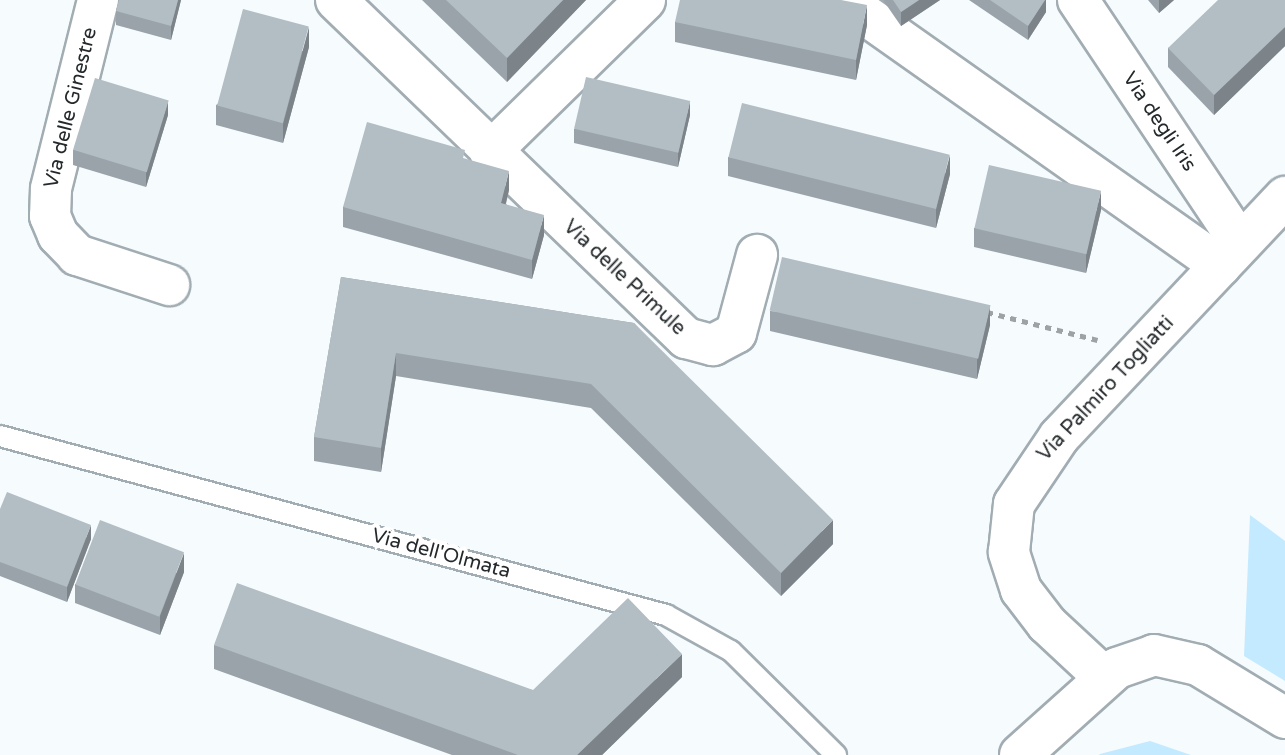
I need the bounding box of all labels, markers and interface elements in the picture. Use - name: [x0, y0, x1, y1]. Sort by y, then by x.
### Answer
- street label: Via delle Ginestre: [39, 25, 103, 191]
- street label: Via degli Iris: [1117, 68, 1201, 176]
- street label: Via delle Primule: [558, 215, 690, 341]
- street label: Via Palmiro Togliatti: [1033, 312, 1179, 466]
- street label: Via dell'Olmata: [369, 524, 513, 584]

